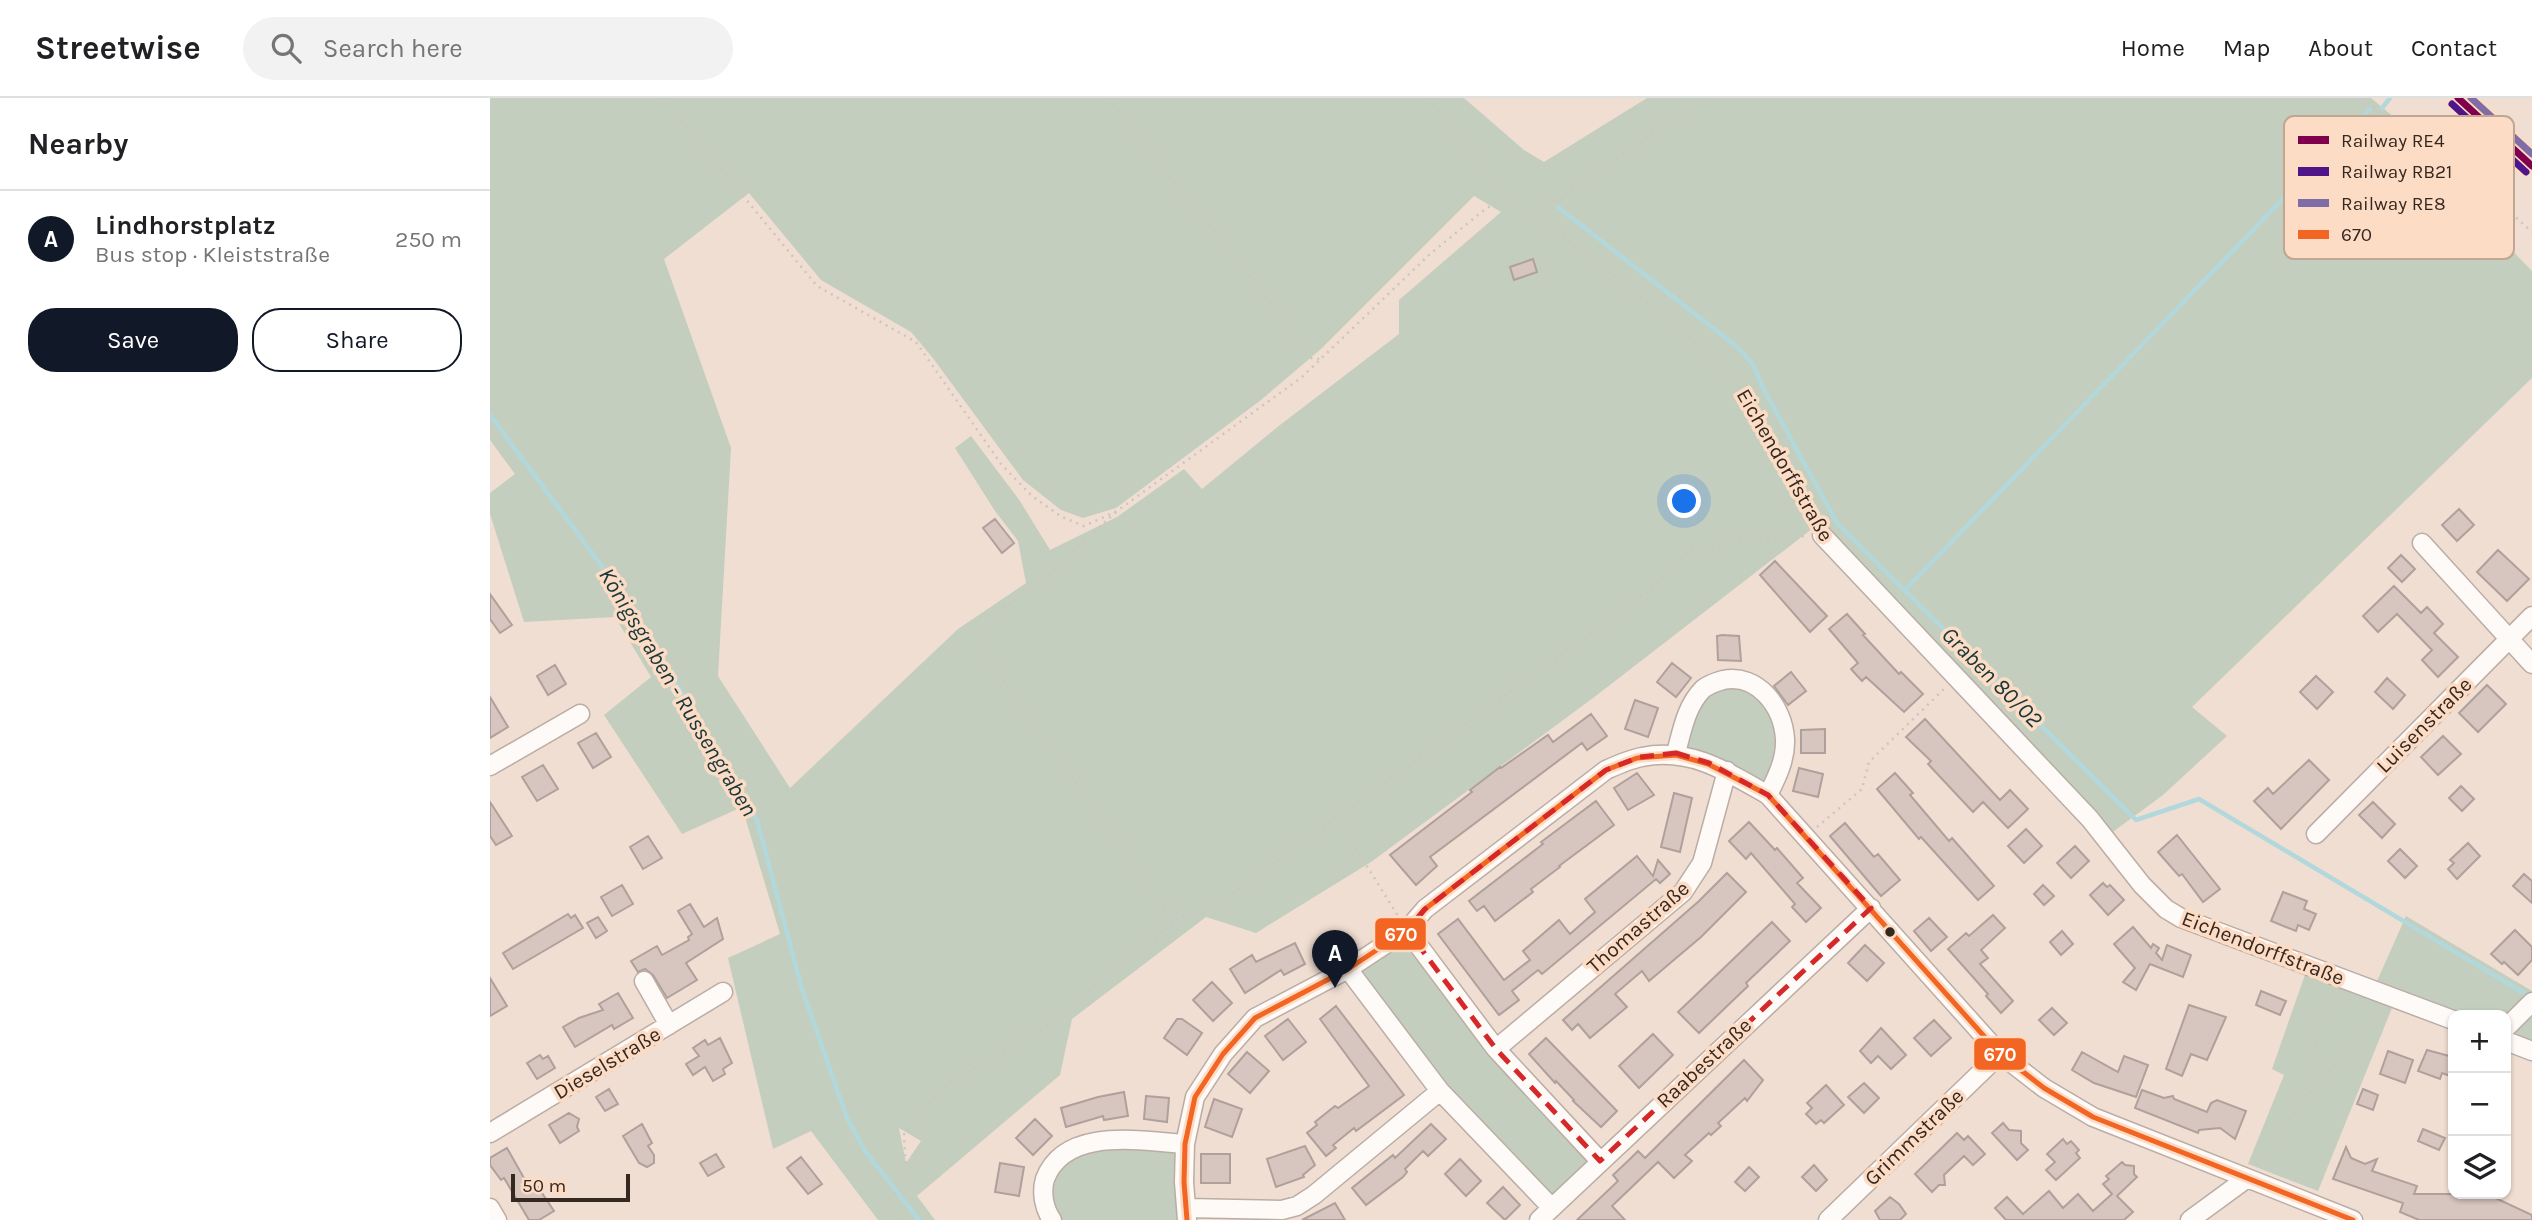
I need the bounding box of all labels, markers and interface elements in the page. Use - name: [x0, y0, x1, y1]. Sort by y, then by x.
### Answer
- search box: [243, 17, 733, 80]
- text: Streetwise: [35, 29, 201, 67]
- icon: search: [267, 29, 305, 67]
- text: Search here: [323, 33, 463, 64]
- text: Home: [2121, 34, 2185, 62]
- text: Map: [2223, 34, 2270, 62]
- text: About: [2308, 34, 2373, 62]
- text: Contact: [2411, 34, 2497, 62]
- legend: [2284, 116, 2514, 259]
- text: Nearby: [28, 126, 128, 162]
- text: Railway RE4: [2341, 130, 2445, 152]
- text: Railway RB21: [2341, 161, 2452, 183]
- text: Railway RE8: [2341, 193, 2446, 215]
- text: Lindhorstplatz: [95, 210, 276, 241]
- text: 670: [2341, 224, 2372, 246]
- text: A: [44, 226, 58, 253]
- text: 250 m: [395, 226, 462, 253]
- text: Bus stop · Kleiststraße: [95, 241, 330, 268]
- button: Save: [28, 308, 238, 372]
- button: Share: [252, 308, 462, 372]
- street label: Eichendorffstraße: [1732, 384, 1838, 546]
- your location: [1667, 484, 1701, 518]
- water label: Königsgraben - Russengraben: [593, 563, 763, 821]
- water label: Graben 80/02: [1936, 621, 2048, 733]
- street label: Luisenstraße: [2371, 672, 2477, 778]
- street label: Thomastraße: [1582, 876, 1694, 978]
- street label: Eichendorffstraße: [2178, 906, 2348, 990]
- line badge: 670: [1374, 917, 1427, 951]
- text: 670: [1384, 924, 1418, 946]
- unlabelled marker: [1883, 925, 1897, 939]
- pin: A: [1312, 930, 1358, 988]
- map controls: [2448, 1010, 2511, 1199]
- button: +: [2448, 1010, 2511, 1073]
- street label: Raabestraße: [1652, 1013, 1756, 1113]
- street label: Dieselstraße: [549, 1022, 665, 1104]
- line badge: 670: [1973, 1037, 2027, 1071]
- text: 670: [1983, 1044, 2017, 1066]
- button: −: [2448, 1073, 2511, 1136]
- street label: Grimmstraße: [1859, 1084, 1969, 1190]
- button: layers: [2448, 1136, 2511, 1199]
- scale bar: [511, 1171, 630, 1203]
- text: 50 m: [522, 1175, 566, 1197]

